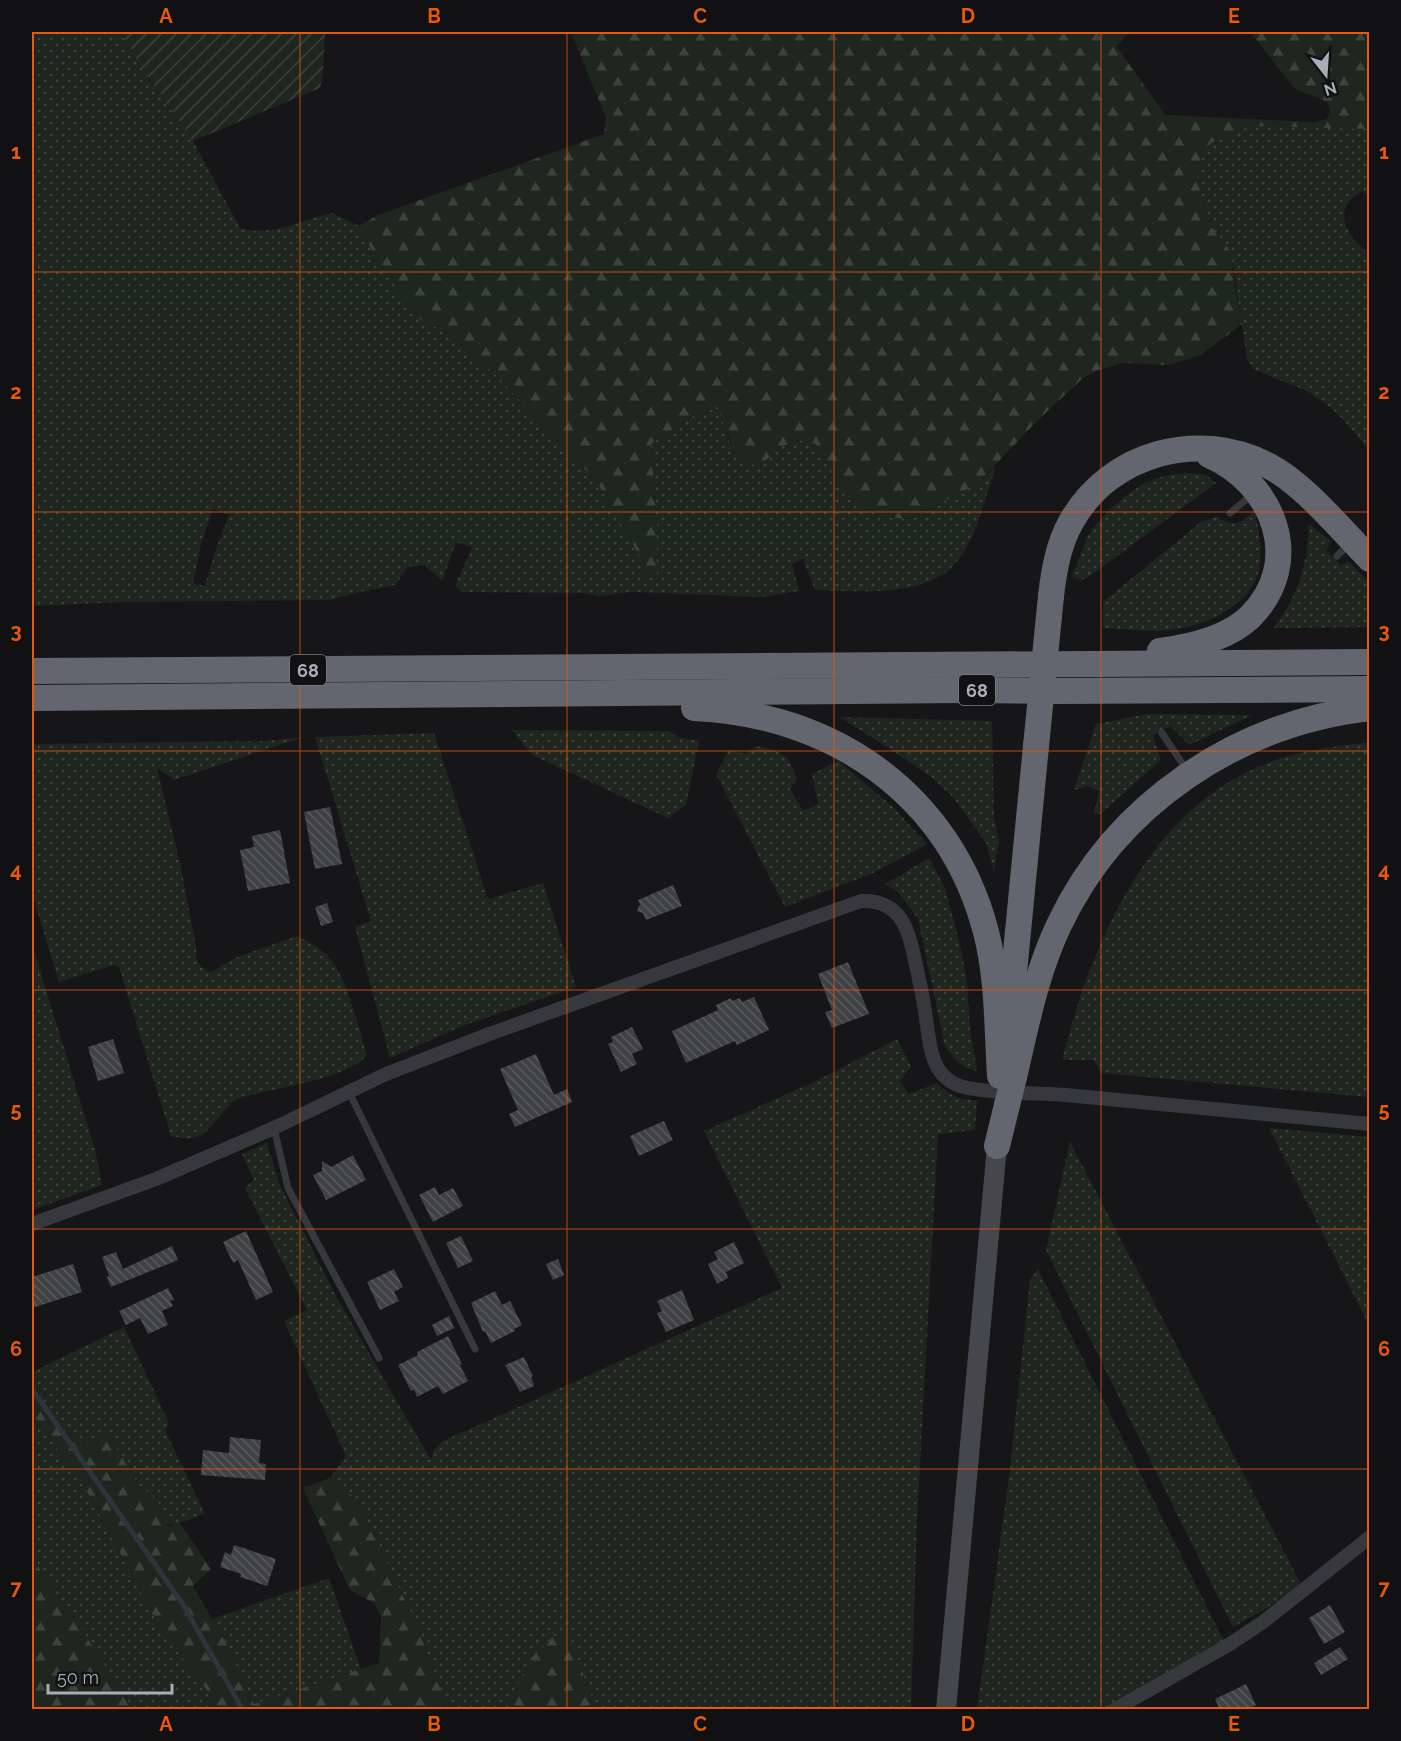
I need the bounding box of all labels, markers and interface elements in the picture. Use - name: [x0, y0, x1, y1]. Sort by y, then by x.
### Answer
- text: A: [159, 4, 173, 28]
- text: B: [427, 4, 441, 28]
- text: C: [693, 4, 707, 28]
- text: D: [961, 4, 975, 28]
- text: E: [1228, 4, 1240, 28]
- north arrow: [1296, 45, 1356, 105]
- text: N: [1322, 78, 1339, 100]
- text: 1: [11, 140, 21, 164]
- text: 1: [1379, 140, 1389, 164]
- text: 2: [10, 380, 22, 404]
- text: 2: [1378, 380, 1390, 404]
- text: 3: [10, 619, 22, 643]
- text: 3: [1378, 619, 1390, 643]
- road number: 68: [290, 655, 326, 685]
- road number: 68: [959, 675, 995, 705]
- text: 4: [10, 858, 22, 882]
- text: 4: [1378, 858, 1390, 882]
- text: 5: [10, 1098, 22, 1122]
- text: 5: [1378, 1098, 1390, 1122]
- text: 6: [10, 1337, 22, 1361]
- text: 6: [1378, 1337, 1390, 1361]
- text: 7: [10, 1576, 22, 1600]
- text: 7: [1378, 1576, 1390, 1600]
- scale bar: [48, 1657, 172, 1695]
- text: 50 m: [57, 1667, 99, 1688]
- text: A: [159, 1712, 173, 1736]
- text: B: [427, 1712, 441, 1736]
- text: C: [693, 1712, 707, 1736]
- text: D: [961, 1712, 975, 1736]
- text: E: [1228, 1712, 1240, 1736]

